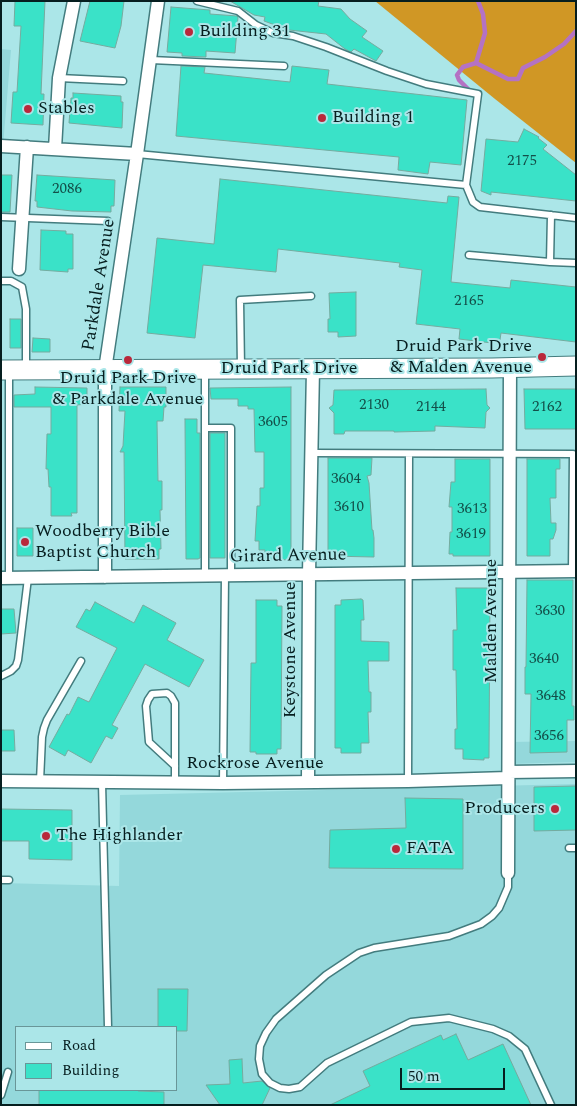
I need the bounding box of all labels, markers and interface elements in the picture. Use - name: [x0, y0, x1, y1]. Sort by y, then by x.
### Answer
- place label: Building 31: [199, 21, 290, 43]
- marker: Building 31: [183, 26, 195, 38]
- place label: Stables: [38, 98, 95, 120]
- marker: Stables: [22, 103, 34, 115]
- place label: Building 1: [332, 107, 414, 129]
- marker: Building 1: [316, 112, 328, 124]
- house number: 2175: [507, 153, 537, 171]
- house number: 2086: [52, 181, 82, 199]
- street label: Parkdale Avenue: [79, 217, 121, 353]
- house number: 2165: [454, 293, 484, 311]
- place label: Druid Park Drive & Malden Avenue: [391, 336, 532, 378]
- marker: Druid Park Drive & Malden Avenue: [536, 351, 548, 363]
- marker: Druid Park Drive & Parkdale Avenue: [122, 354, 134, 366]
- street label: Druid Park Drive: [220, 358, 358, 380]
- place label: Druid Park Drive & Parkdale Avenue: [53, 368, 203, 410]
- house number: 2130: [359, 397, 389, 415]
- house number: 2144: [416, 399, 446, 417]
- house number: 2162: [532, 399, 562, 417]
- house number: 3605: [258, 414, 288, 432]
- house number: 3604: [331, 471, 361, 489]
- house number: 3610: [334, 499, 364, 517]
- house number: 3613: [457, 501, 487, 519]
- place label: Woodberry Bible Baptist Church: [35, 521, 170, 564]
- house number: 3619: [456, 526, 486, 544]
- marker: Woodberry Bible Baptist Church: [19, 536, 31, 548]
- street label: Girard Avenue: [229, 545, 347, 569]
- street label: Malden Avenue: [481, 559, 503, 683]
- street label: Keystone Avenue: [280, 582, 302, 718]
- house number: 3630: [535, 603, 565, 621]
- house number: 3640: [529, 651, 559, 669]
- house number: 3648: [536, 688, 566, 706]
- house number: 3656: [534, 728, 564, 746]
- street label: Rockrose Avenue: [186, 753, 324, 775]
- place label: Producers: [464, 798, 545, 820]
- marker: Producers: [549, 803, 561, 815]
- place label: The Highlander: [56, 825, 183, 847]
- marker: The Highlander: [40, 830, 52, 842]
- place label: FATA: [406, 838, 453, 860]
- marker: FATA: [390, 843, 402, 855]
- legend: [15, 1026, 178, 1091]
- text: Road: [62, 1034, 96, 1057]
- scale bar: [402, 1058, 507, 1090]
- text: Building: [62, 1059, 119, 1082]
- text: 50 m: [408, 1065, 440, 1088]

